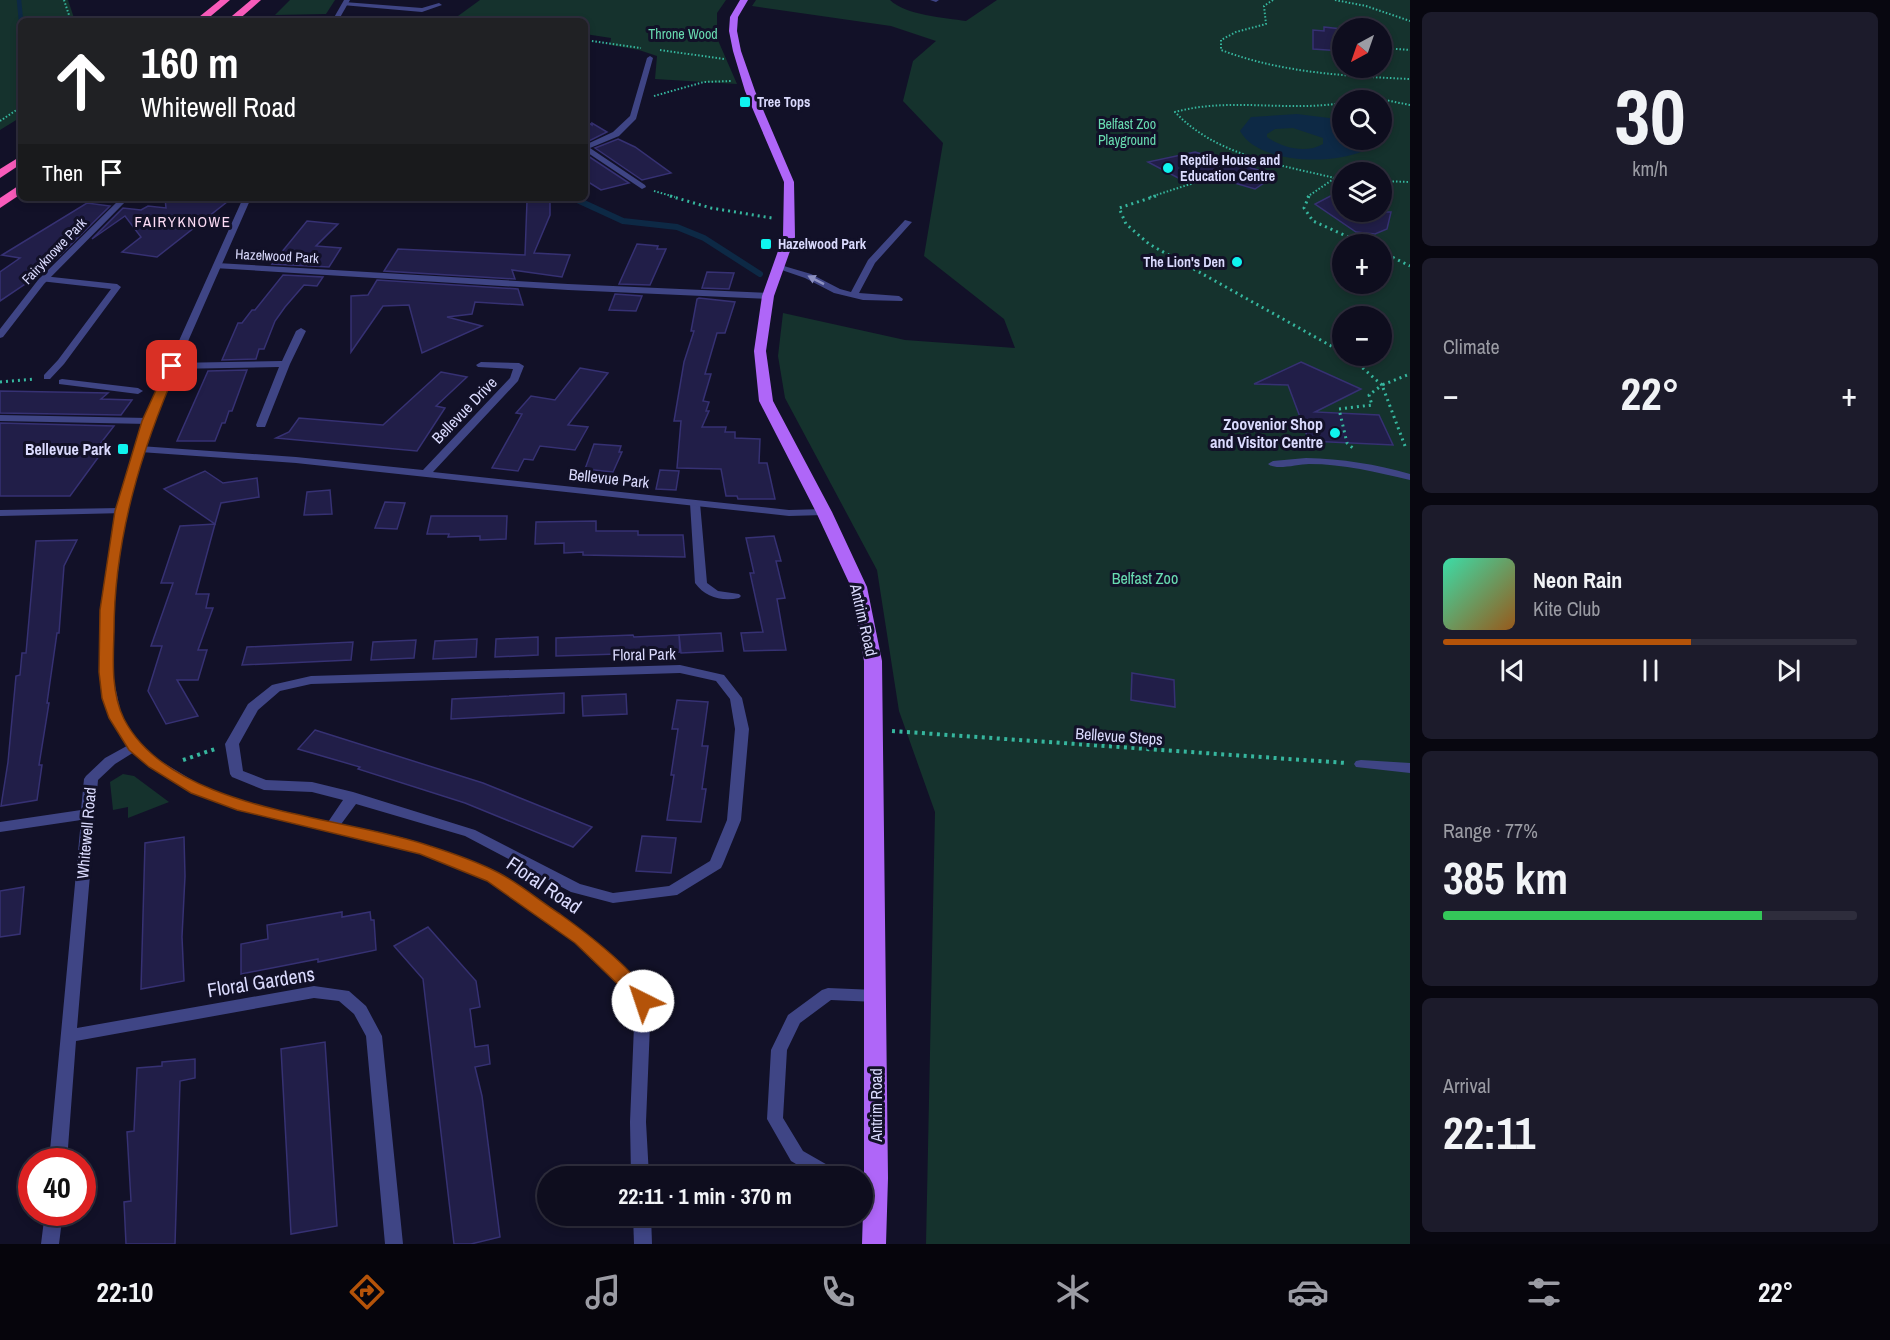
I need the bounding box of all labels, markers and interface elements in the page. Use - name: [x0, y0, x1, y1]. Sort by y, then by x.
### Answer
- north arrow: [1332, 18, 1392, 78]
- map controls: [1332, 18, 1392, 366]
- park label: Throne Wood: [648, 25, 718, 43]
- text: 160 m: [141, 35, 239, 91]
- icon: ahead: [42, 42, 120, 120]
- text: 30: [1614, 63, 1686, 168]
- text: Whitewell Road: [141, 89, 296, 125]
- button: search: [1332, 90, 1392, 150]
- place label: Tree Tops: [757, 93, 810, 111]
- marker: Tree Tops: [738, 95, 752, 109]
- park label: Belfast Zoo Playground: [1098, 115, 1156, 149]
- place label: Reptile House and Education Centre: [1180, 151, 1280, 185]
- text: km/h: [1632, 155, 1668, 182]
- icon: arrive: [95, 156, 128, 189]
- text: Then: [42, 158, 83, 188]
- marker: Reptile House and Education Centre: [1161, 161, 1175, 175]
- button: layers: [1332, 162, 1392, 222]
- district label: FAIRYKNOWE: [135, 211, 231, 232]
- street label: Fairyknowe Park: [18, 214, 90, 288]
- button: +: [1332, 234, 1392, 294]
- place label: Hazelwood Park: [778, 235, 867, 253]
- marker: Hazelwood Park: [759, 237, 773, 251]
- street label: Hazelwood Park: [235, 245, 319, 267]
- place label: The Lion's Den: [1143, 253, 1225, 271]
- marker: The Lion's Den: [1230, 255, 1244, 269]
- one-way arrow: [807, 275, 824, 285]
- button: −: [1332, 306, 1392, 366]
- text: Climate: [1443, 333, 1500, 360]
- pin: [146, 340, 197, 391]
- icon: arrive: [155, 349, 188, 382]
- text: 22°: [1620, 363, 1680, 424]
- street label: Bellevue Drive: [426, 372, 502, 448]
- text: −: [1443, 372, 1459, 416]
- text: +: [1841, 372, 1857, 416]
- place label: Zoovenior Shop and Visitor Centre: [1210, 413, 1323, 453]
- marker: Zoovenior Shop and Visitor Centre: [1328, 426, 1342, 440]
- place label: Bellevue Park: [25, 438, 112, 460]
- marker: Bellevue Park: [116, 442, 130, 456]
- street label: Bellevue Park: [568, 463, 651, 493]
- text: Neon Rain: [1533, 565, 1622, 595]
- park label: Belfast Zoo: [1112, 567, 1178, 589]
- street label: Antrim Road: [845, 581, 883, 658]
- text: Kite Club: [1533, 595, 1600, 622]
- street label: Floral Park: [612, 642, 676, 666]
- icon: previous: [1496, 654, 1529, 687]
- icon: pause: [1634, 654, 1667, 687]
- icon: next: [1772, 654, 1805, 687]
- street label: Bellevue Steps: [1075, 722, 1163, 750]
- street label: Whitewell Road: [71, 786, 101, 880]
- text: Range · 77%: [1443, 817, 1538, 844]
- text: 385 km: [1443, 847, 1568, 908]
- street label: Floral Road: [502, 850, 587, 919]
- street label: Floral Gardens: [205, 960, 317, 1003]
- position arrow: [611, 969, 675, 1033]
- street label: Antrim Road: [865, 1068, 887, 1143]
- text: Arrival: [1443, 1072, 1490, 1099]
- text: 22:11: [1443, 1102, 1535, 1163]
- speed limit sign: 40: [18, 1148, 96, 1226]
- text: 22:11 · 1 min · 370 m: [618, 1181, 792, 1211]
- icon: directions: [346, 1271, 388, 1313]
- icon: music: [582, 1271, 624, 1313]
- icon: phone: [817, 1271, 859, 1313]
- icon: climate: [1052, 1271, 1094, 1313]
- icon: car: [1287, 1271, 1329, 1313]
- icon: filters: [1523, 1271, 1565, 1313]
- text: 22:10: [97, 1274, 153, 1310]
- text: 22°: [1758, 1274, 1793, 1310]

